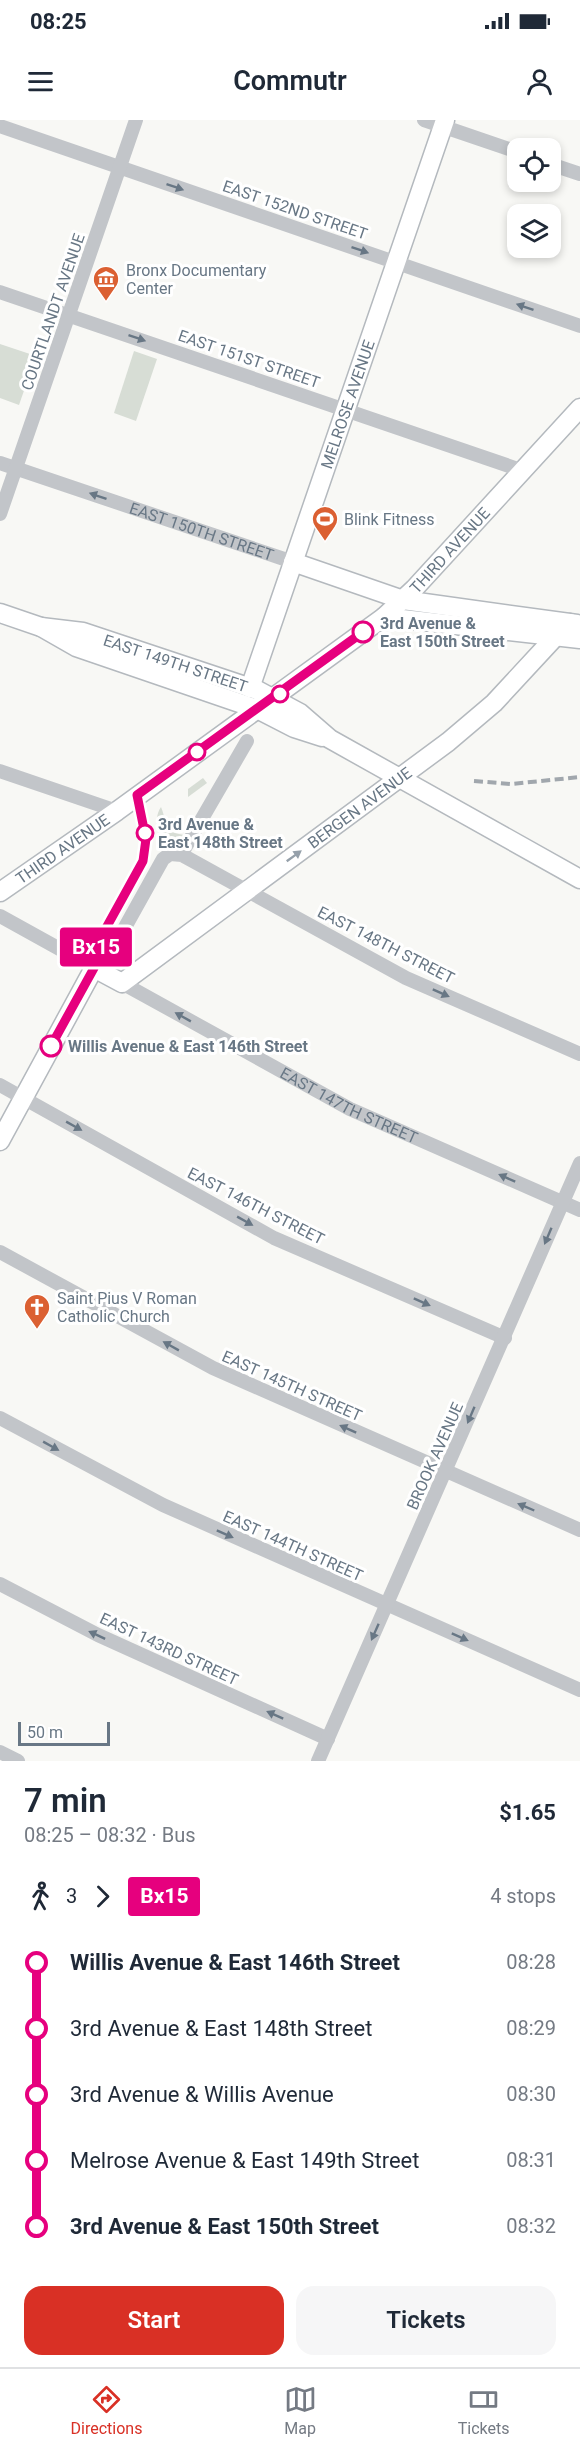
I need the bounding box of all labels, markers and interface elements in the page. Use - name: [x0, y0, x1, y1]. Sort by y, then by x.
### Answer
- text: 08:25: [30, 9, 87, 34]
- icon: menu: [24, 65, 57, 98]
- text: Commutr: [233, 65, 347, 97]
- icon: person: [523, 65, 556, 98]
- map controls: [507, 138, 561, 258]
- button: locate: [507, 138, 561, 192]
- street label: EAST 152ND STREET: [220, 176, 370, 244]
- one-way arrow: [167, 182, 185, 192]
- button: layers: [507, 204, 561, 258]
- street label: COURTLANDT AVENUE: [17, 231, 89, 393]
- one-way arrow: [351, 245, 369, 255]
- place label: Bronx Documentary Center: [126, 261, 267, 298]
- museum icon: Bronx Documentary Center: [91, 264, 121, 302]
- one-way arrow: [516, 301, 534, 311]
- street label: EAST 151ST STREET: [176, 326, 323, 392]
- one-way arrow: [128, 334, 146, 344]
- street label: MELROSE AVENUE: [316, 337, 378, 471]
- one-way arrow: [89, 491, 107, 501]
- street label: EAST 150TH STREET: [127, 498, 277, 564]
- street label: THIRD AVENUE: [406, 503, 494, 597]
- sports icon: Blink Fitness: [310, 504, 340, 542]
- place label: Blink Fitness: [344, 510, 434, 529]
- place label: 3rd Avenue & East 150th Street: [380, 614, 505, 651]
- marker: 3rd Avenue & East 150th Street: [352, 621, 374, 643]
- street label: EAST 149TH STREET: [101, 630, 251, 696]
- unlabelled marker: [271, 685, 289, 703]
- unlabelled marker: [188, 743, 206, 761]
- street label: BERGEN AVENUE: [304, 763, 415, 852]
- street label: THIRD AVENUE: [12, 810, 113, 888]
- place label: 3rd Avenue & East 148th Street: [158, 815, 283, 852]
- marker: 3rd Avenue & East 148th Street: [136, 824, 154, 842]
- one-way arrow: [286, 850, 302, 862]
- street label: EAST 148TH STREET: [314, 902, 458, 988]
- line badge: Bx15: [54, 928, 138, 966]
- text: Bx15: [72, 935, 120, 959]
- one-way arrow: [432, 989, 450, 999]
- one-way arrow: [174, 1012, 191, 1022]
- marker: Willis Avenue & East 146th Street: [40, 1035, 62, 1057]
- place label: Willis Avenue & East 146th Street: [68, 1037, 309, 1056]
- street label: EAST 147TH STREET: [277, 1063, 421, 1147]
- one-way arrow: [66, 1121, 83, 1131]
- street label: EAST 146TH STREET: [184, 1163, 328, 1249]
- one-way arrow: [498, 1173, 516, 1183]
- one-way arrow: [236, 1216, 253, 1226]
- one-way arrow: [543, 1227, 552, 1245]
- place label: Saint Pius V Roman Catholic Church: [57, 1289, 197, 1326]
- church icon: Saint Pius V Roman Catholic Church: [22, 1292, 52, 1330]
- one-way arrow: [413, 1298, 430, 1307]
- one-way arrow: [162, 1341, 179, 1351]
- street label: EAST 145TH STREET: [219, 1347, 365, 1426]
- street label: BROOK AVENUE: [403, 1399, 467, 1513]
- one-way arrow: [466, 1407, 476, 1425]
- one-way arrow: [339, 1424, 356, 1433]
- one-way arrow: [43, 1441, 60, 1451]
- one-way arrow: [517, 1502, 535, 1512]
- street label: EAST 144TH STREET: [220, 1507, 366, 1586]
- one-way arrow: [217, 1529, 234, 1538]
- street label: EAST 143RD STREET: [97, 1609, 242, 1690]
- one-way arrow: [370, 1623, 380, 1641]
- one-way arrow: [89, 1630, 106, 1639]
- one-way arrow: [451, 1632, 469, 1642]
- one-way arrow: [266, 1711, 283, 1720]
- scale bar: [18, 1719, 110, 1746]
- text: 50 m: [27, 1723, 63, 1742]
- text: 7 min: [24, 1781, 107, 1820]
- text: $1.65: [499, 1800, 556, 1825]
- text: 08:25 – 08:32 · Bus: [24, 1823, 196, 1847]
- icon: walk: [24, 1880, 57, 1913]
- icon: forward: [86, 1880, 119, 1913]
- text: 3: [66, 1884, 77, 1908]
- text: Bx15: [140, 1884, 188, 1908]
- text: 4 stops: [490, 1884, 556, 1908]
- text: Willis Avenue & East 146th Street: [70, 1950, 400, 1975]
- text: 08:28: [506, 1950, 556, 1974]
- text: 3rd Avenue & East 148th Street: [70, 2016, 372, 2041]
- text: 08:29: [506, 2016, 556, 2040]
- text: 3rd Avenue & Willis Avenue: [70, 2082, 334, 2107]
- text: 08:30: [506, 2082, 556, 2106]
- text: Melrose Avenue & East 149th Street: [70, 2148, 419, 2173]
- text: 08:31: [506, 2148, 556, 2172]
- text: 3rd Avenue & East 150th Street: [70, 2214, 379, 2239]
- text: 08:32: [506, 2214, 556, 2238]
- button: Start: [24, 2286, 284, 2355]
- button: Tickets: [296, 2286, 556, 2355]
- tab: Directions: [71, 2383, 142, 2438]
- tab: Map: [284, 2383, 317, 2438]
- tab: Tickets: [458, 2383, 509, 2438]

